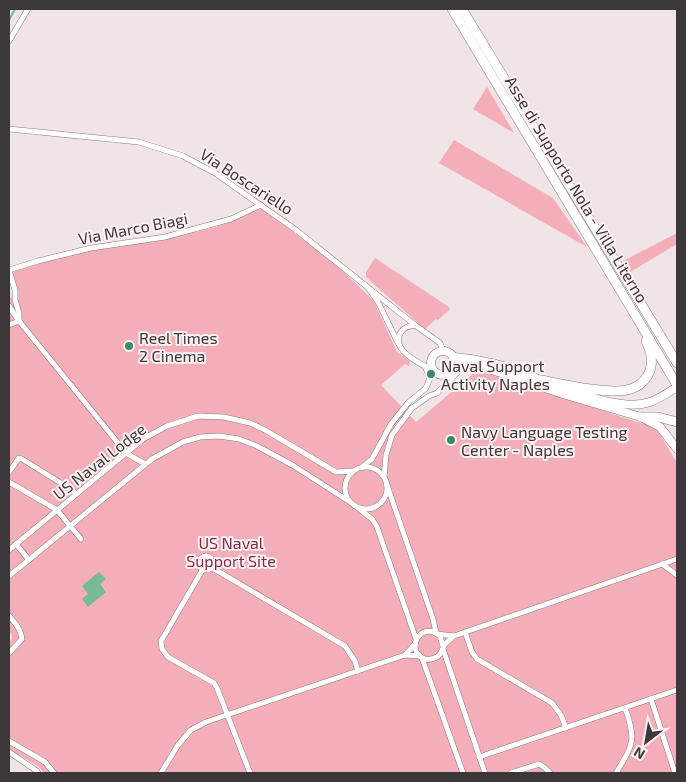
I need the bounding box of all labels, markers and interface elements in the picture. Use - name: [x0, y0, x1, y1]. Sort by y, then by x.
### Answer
- street label: Asse di Supporto Nola - Villa Literno: [502, 72, 652, 306]
- street label: Via Boscariello: [197, 144, 297, 218]
- street label: Via Marco Biagi: [77, 208, 189, 248]
- place label: Reel Times 2 Cinema: [139, 328, 218, 365]
- marker: Reel Times 2 Cinema: [123, 340, 135, 352]
- place label: Naval Support Activity Naples: [441, 356, 550, 393]
- marker: Naval Support Activity Naples: [425, 368, 437, 380]
- street label: US Naval Lodge: [49, 419, 149, 503]
- place label: Navy Language Testing Center - Naples: [461, 422, 628, 459]
- marker: Navy Language Testing Center - Naples: [445, 434, 457, 446]
- park label: US Naval Support Site: [186, 533, 276, 570]
- north arrow: [621, 717, 671, 767]
- text: N: [630, 744, 648, 763]

